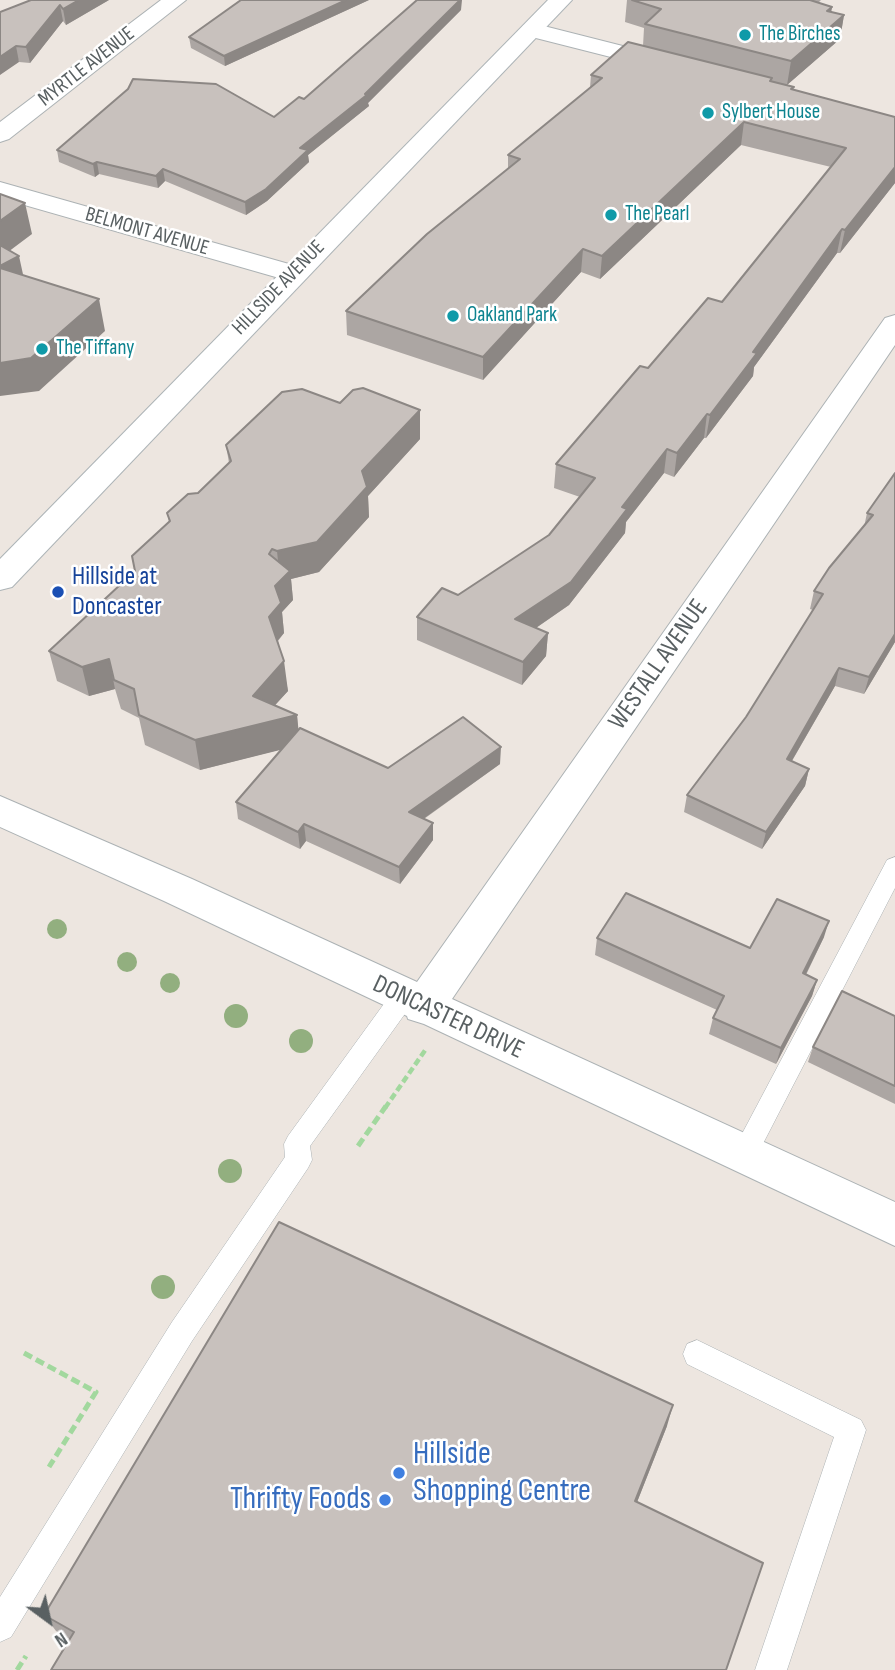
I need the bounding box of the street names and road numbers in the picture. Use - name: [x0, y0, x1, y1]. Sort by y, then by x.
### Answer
- street label: MYRTLE AVENUE: [34, 22, 140, 112]
- street label: BELMONT AVENUE: [82, 202, 212, 262]
- street label: HILLSIDE AVENUE: [228, 235, 330, 341]
- street label: WESTALL AVENUE: [603, 594, 715, 736]
- street label: DONCASTER DRIVE: [367, 969, 529, 1067]

